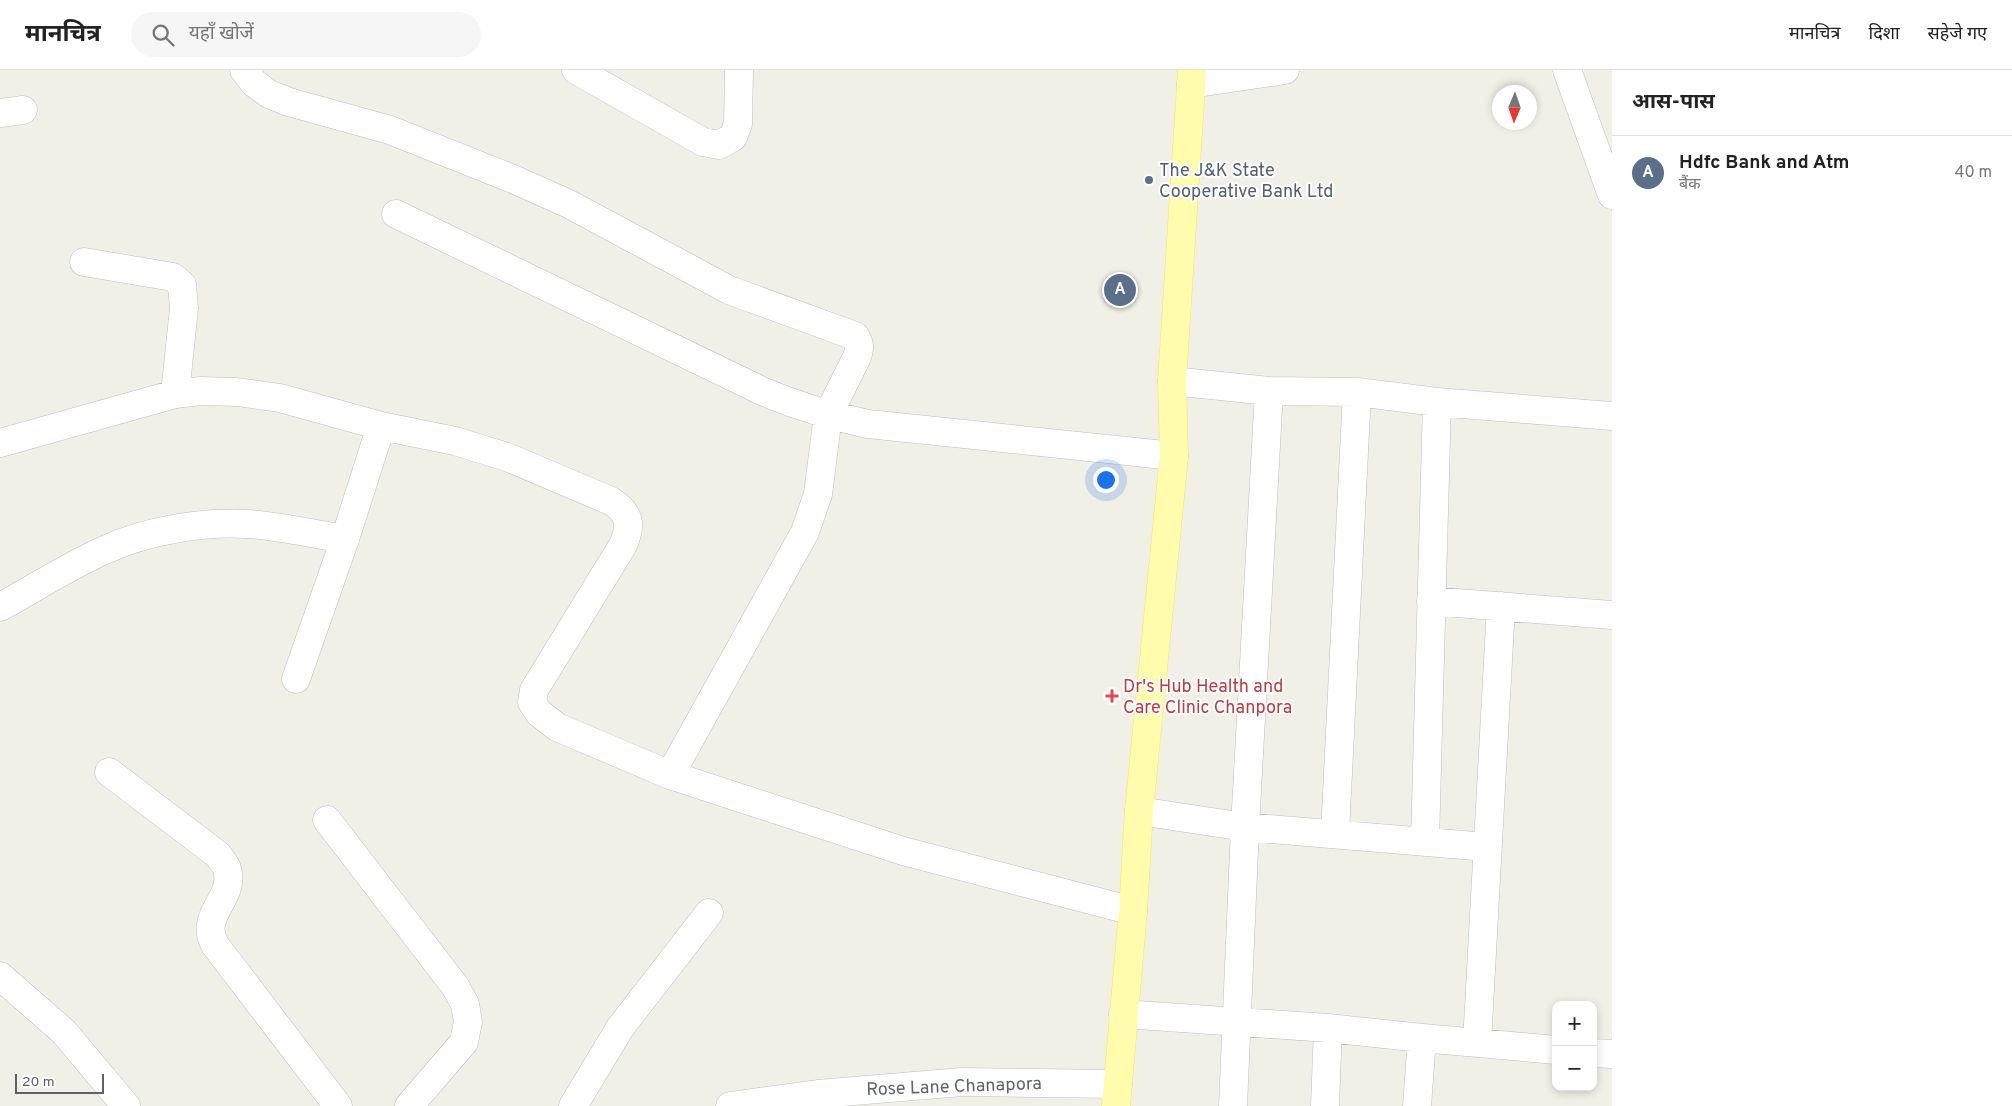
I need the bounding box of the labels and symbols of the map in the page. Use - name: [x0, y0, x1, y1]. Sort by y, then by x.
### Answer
- north arrow: [1492, 85, 1537, 130]
- place label: The J&K State Cooperative Bank Ltd: [1159, 160, 1333, 204]
- marker: The J&K State Cooperative Bank Ltd: [1143, 174, 1155, 186]
- pin: A: [1104, 271, 1136, 309]
- your location: [1093, 467, 1119, 493]
- place label: Dr's Hub Health and Care Clinic Chanpora: [1123, 676, 1292, 720]
- marker: Dr's Hub Health and Care Clinic Chanpora: [1105, 689, 1119, 703]
- scale bar: [15, 1071, 104, 1094]
- street label: Rose Lane Chanapora: [866, 1073, 1042, 1102]

